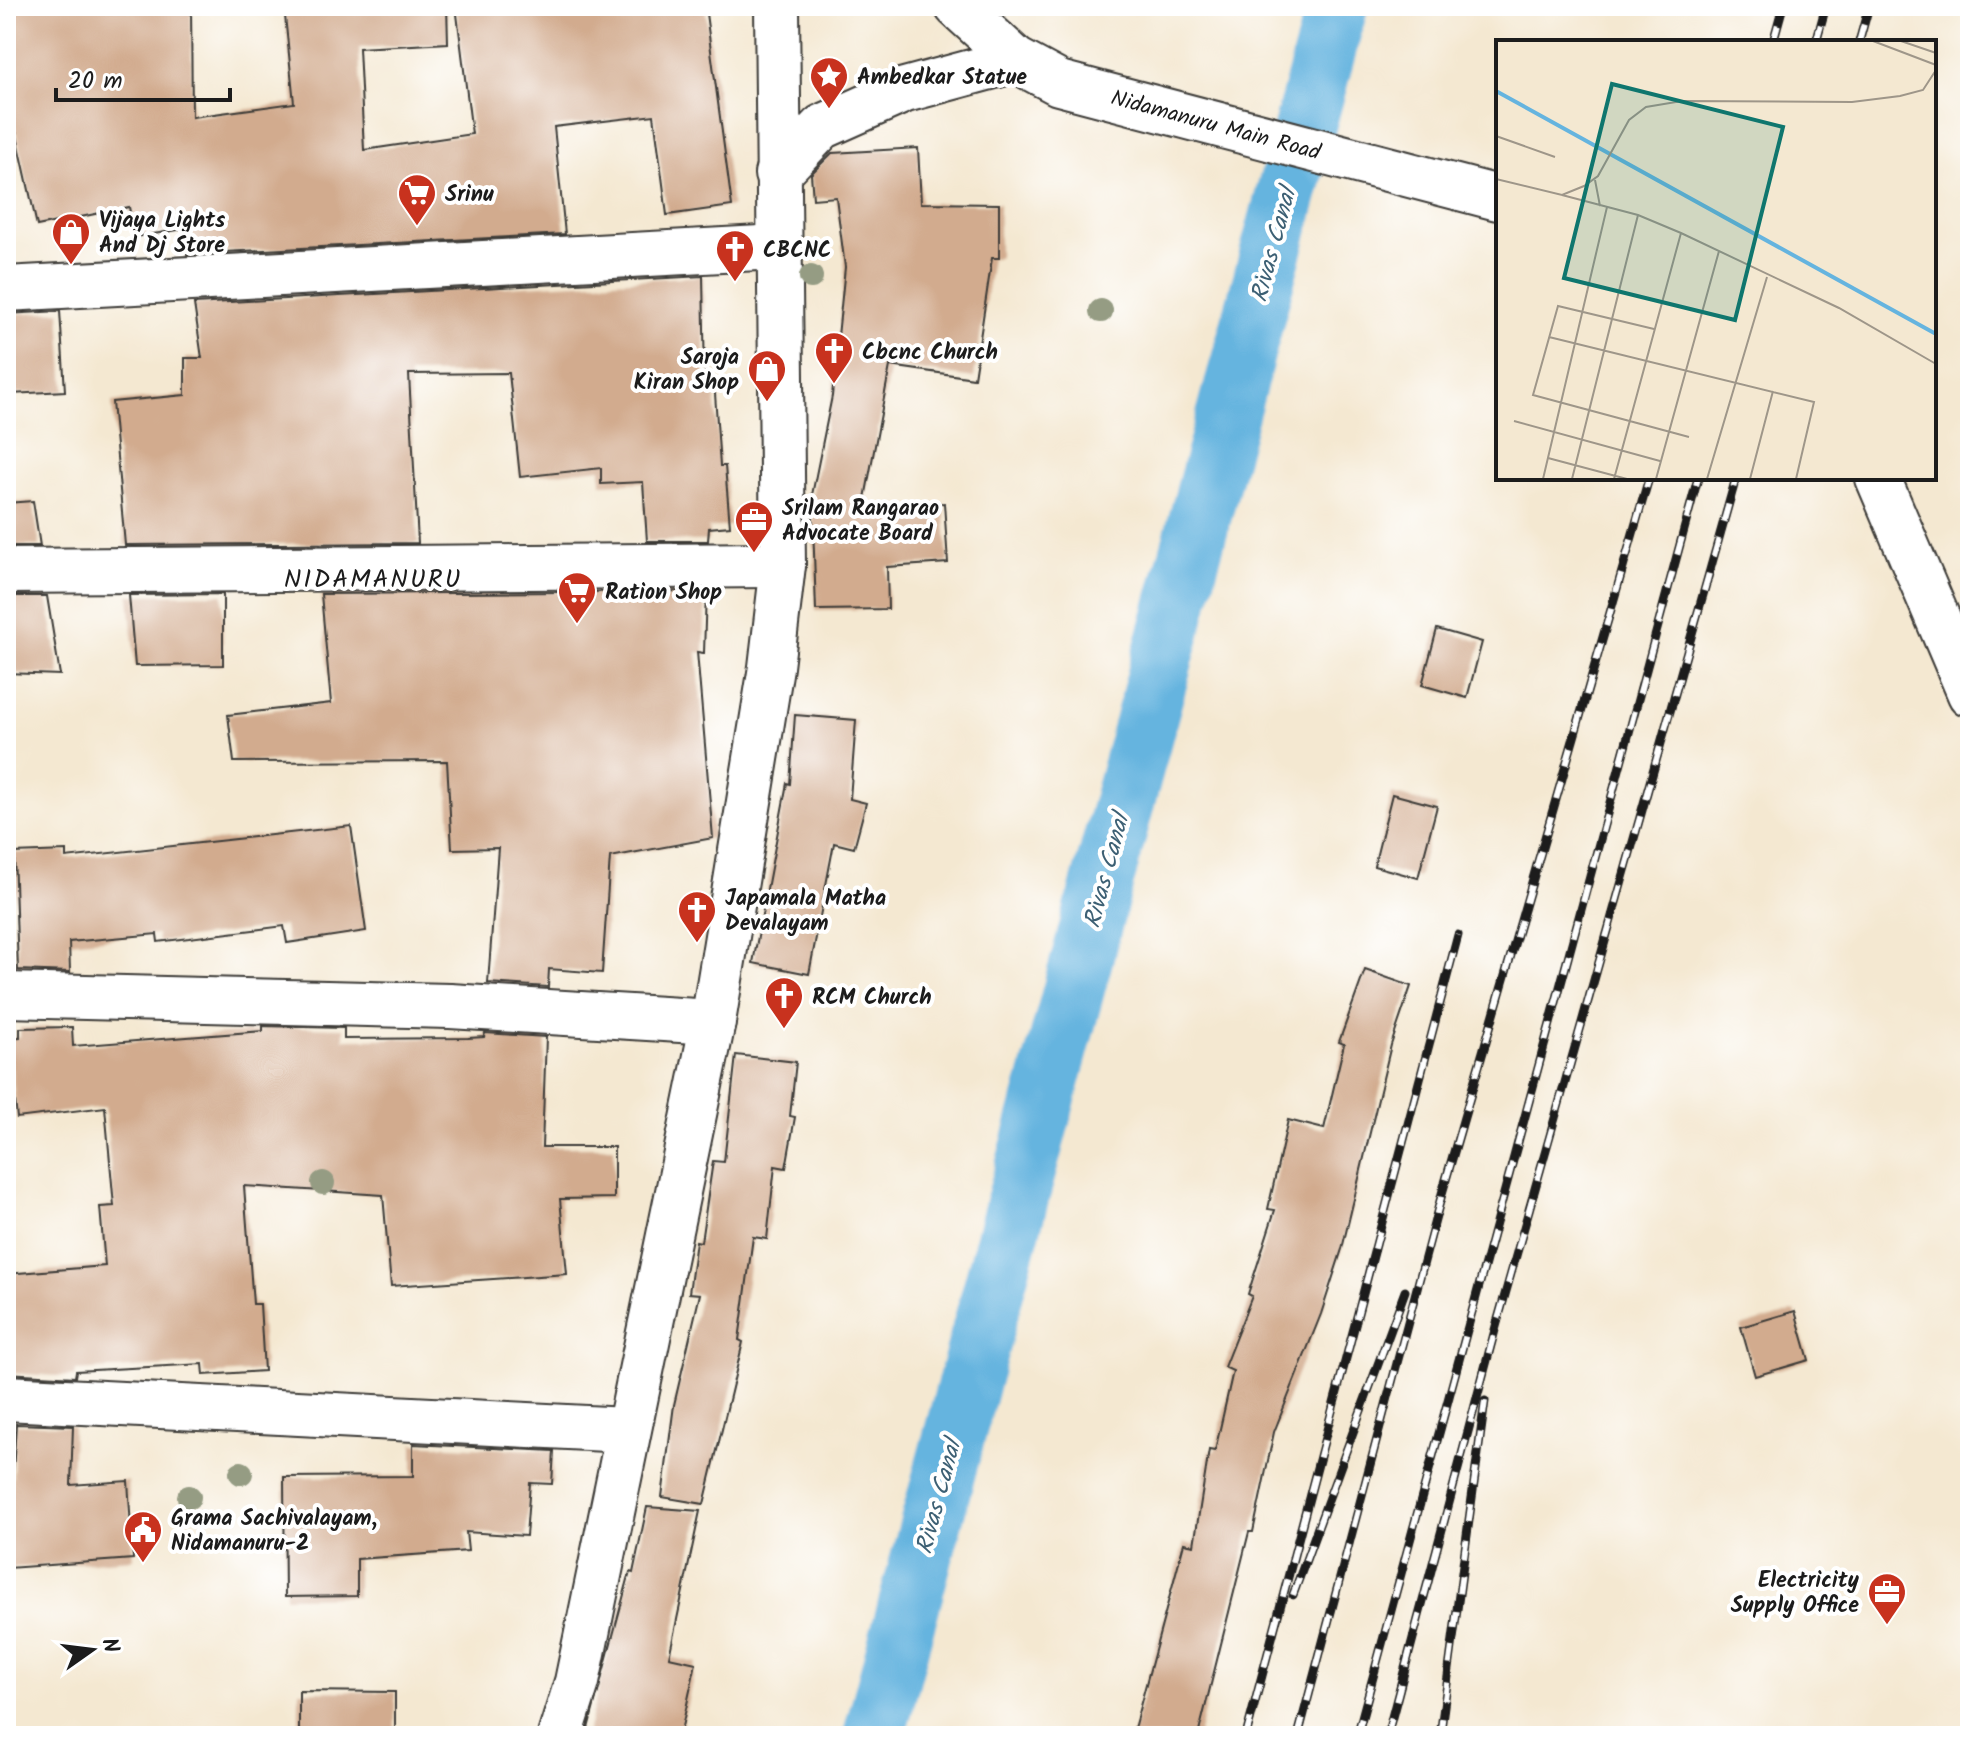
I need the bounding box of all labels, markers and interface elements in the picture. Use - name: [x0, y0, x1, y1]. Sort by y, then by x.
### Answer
- inset map: [1496, 40, 1936, 480]
- scale bar: [56, 52, 230, 102]
- place icon: Ambedkar Statue: [808, 55, 850, 110]
- place label: Ambedkar Statue: [857, 61, 1027, 96]
- text: 20 m: [68, 62, 123, 101]
- street label: Nidamanuru Main Road: [1107, 82, 1325, 172]
- supermarket icon: Srinu: [396, 172, 438, 227]
- place label: Srinu: [445, 178, 494, 213]
- water label: Rivas Canal: [1241, 180, 1309, 307]
- place label: Vijaya Lights And Dj Store: [99, 204, 226, 264]
- shop icon: Vijaya Lights And Dj Store: [50, 211, 92, 266]
- church icon: CBCNC: [714, 228, 756, 283]
- place label: CBCNC: [763, 234, 831, 269]
- church icon: Cbcnc Church: [813, 330, 855, 385]
- place label: Cbcnc Church: [862, 336, 998, 371]
- place label: Saroja Kiran Shop: [634, 341, 739, 401]
- shop icon: Saroja Kiran Shop: [746, 348, 788, 403]
- place label: Srilam Rangarao Advocate Board: [782, 492, 939, 552]
- office icon: Srilam Rangarao Advocate Board: [733, 499, 775, 554]
- district label: NIDAMANURU: [284, 559, 462, 601]
- supermarket icon: Ration Shop: [556, 570, 598, 625]
- place label: Ration Shop: [605, 576, 722, 611]
- water label: Rivas Canal: [1074, 806, 1142, 933]
- place label: Japamala Matha Devalayam: [725, 882, 886, 942]
- church icon: Japamala Matha Devalayam: [676, 889, 718, 944]
- church icon: RCM Church: [763, 975, 805, 1030]
- place label: RCM Church: [812, 981, 932, 1016]
- water label: Rivas Canal: [906, 1432, 974, 1559]
- place label: Grama Sachivalayam, Nidamanuru-2: [171, 1502, 377, 1562]
- public building icon: Grama Sachivalayam, Nidamanuru-2: [122, 1509, 164, 1564]
- place label: Electricity Supply Office: [1731, 1564, 1860, 1624]
- office icon: Electricity Supply Office: [1866, 1571, 1908, 1626]
- north arrow: [52, 1610, 132, 1690]
- text: N: [90, 1635, 128, 1657]

